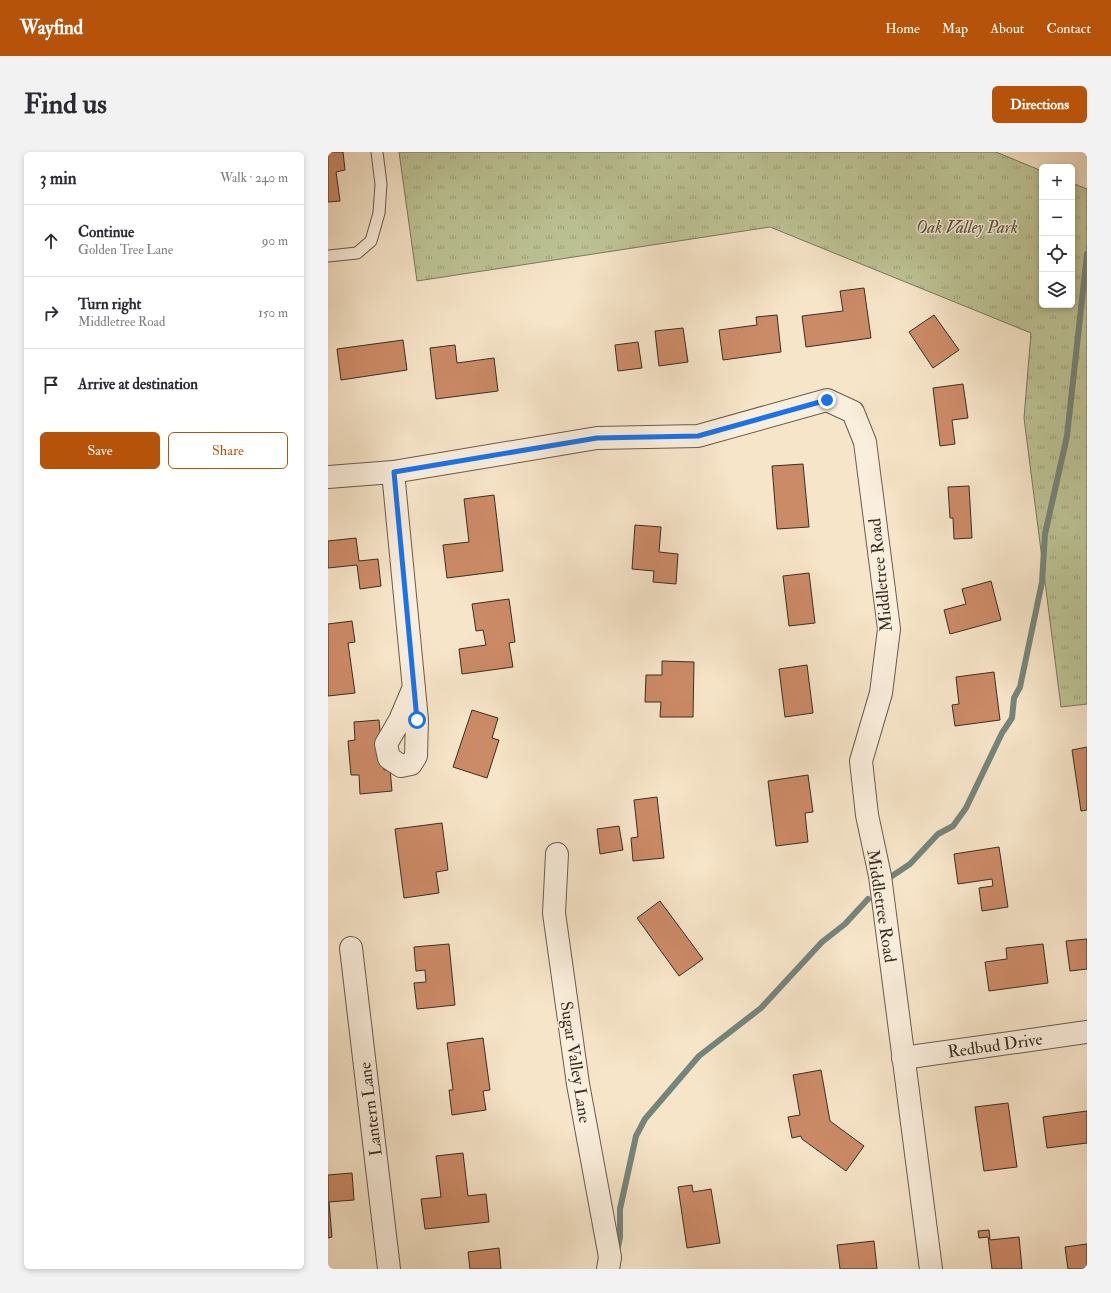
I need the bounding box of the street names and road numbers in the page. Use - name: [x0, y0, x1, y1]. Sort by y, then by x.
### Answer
- street label: Middletree Road: [864, 516, 897, 633]
- street label: Middletree Road: [862, 848, 901, 965]
- street label: Sugar Valley Lane: [555, 1000, 596, 1125]
- street label: Redbud Drive: [946, 1028, 1044, 1063]
- street label: Lantern Lane: [354, 1061, 387, 1157]

